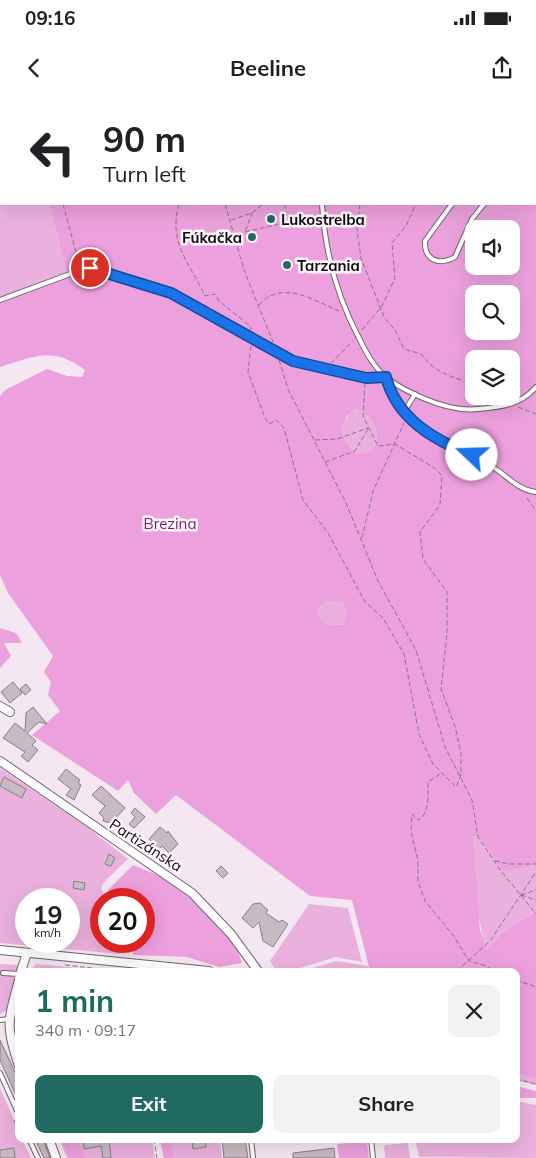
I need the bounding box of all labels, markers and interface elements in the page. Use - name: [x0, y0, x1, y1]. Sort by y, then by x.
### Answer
- text: 09:16: [25, 6, 75, 30]
- icon: back: [20, 54, 48, 82]
- text: Beeline: [230, 54, 306, 82]
- icon: share: [488, 54, 516, 82]
- text: 90 m: [103, 117, 186, 161]
- icon: left: [20, 120, 85, 185]
- text: Turn left: [103, 160, 186, 188]
- place label: Lukostrelba: [281, 210, 365, 229]
- marker: Lukostrelba: [265, 213, 277, 225]
- map controls: [465, 220, 520, 405]
- button: sound: [465, 220, 520, 275]
- place label: Fúkačka: [182, 228, 242, 247]
- marker: Fúkačka: [246, 231, 258, 243]
- pin: [69, 247, 111, 289]
- icon: arrive: [76, 254, 104, 282]
- place label: Tarzania: [297, 256, 360, 275]
- marker: Tarzania: [281, 259, 293, 271]
- button: search: [465, 285, 520, 340]
- button: layers: [465, 350, 520, 405]
- position arrow: [445, 428, 497, 480]
- park label: Brezina: [144, 514, 196, 533]
- street label: Partizánska: [106, 815, 186, 875]
- speed limit sign: 20: [90, 888, 155, 953]
- text: 19: [32, 899, 63, 930]
- text: km/h: [34, 925, 61, 940]
- text: 1 min: [35, 982, 114, 1020]
- button: close: [448, 985, 500, 1037]
- text: 340 m · 09:17: [35, 1020, 136, 1040]
- button: Exit: [35, 1075, 263, 1133]
- button: Share: [273, 1075, 500, 1133]

